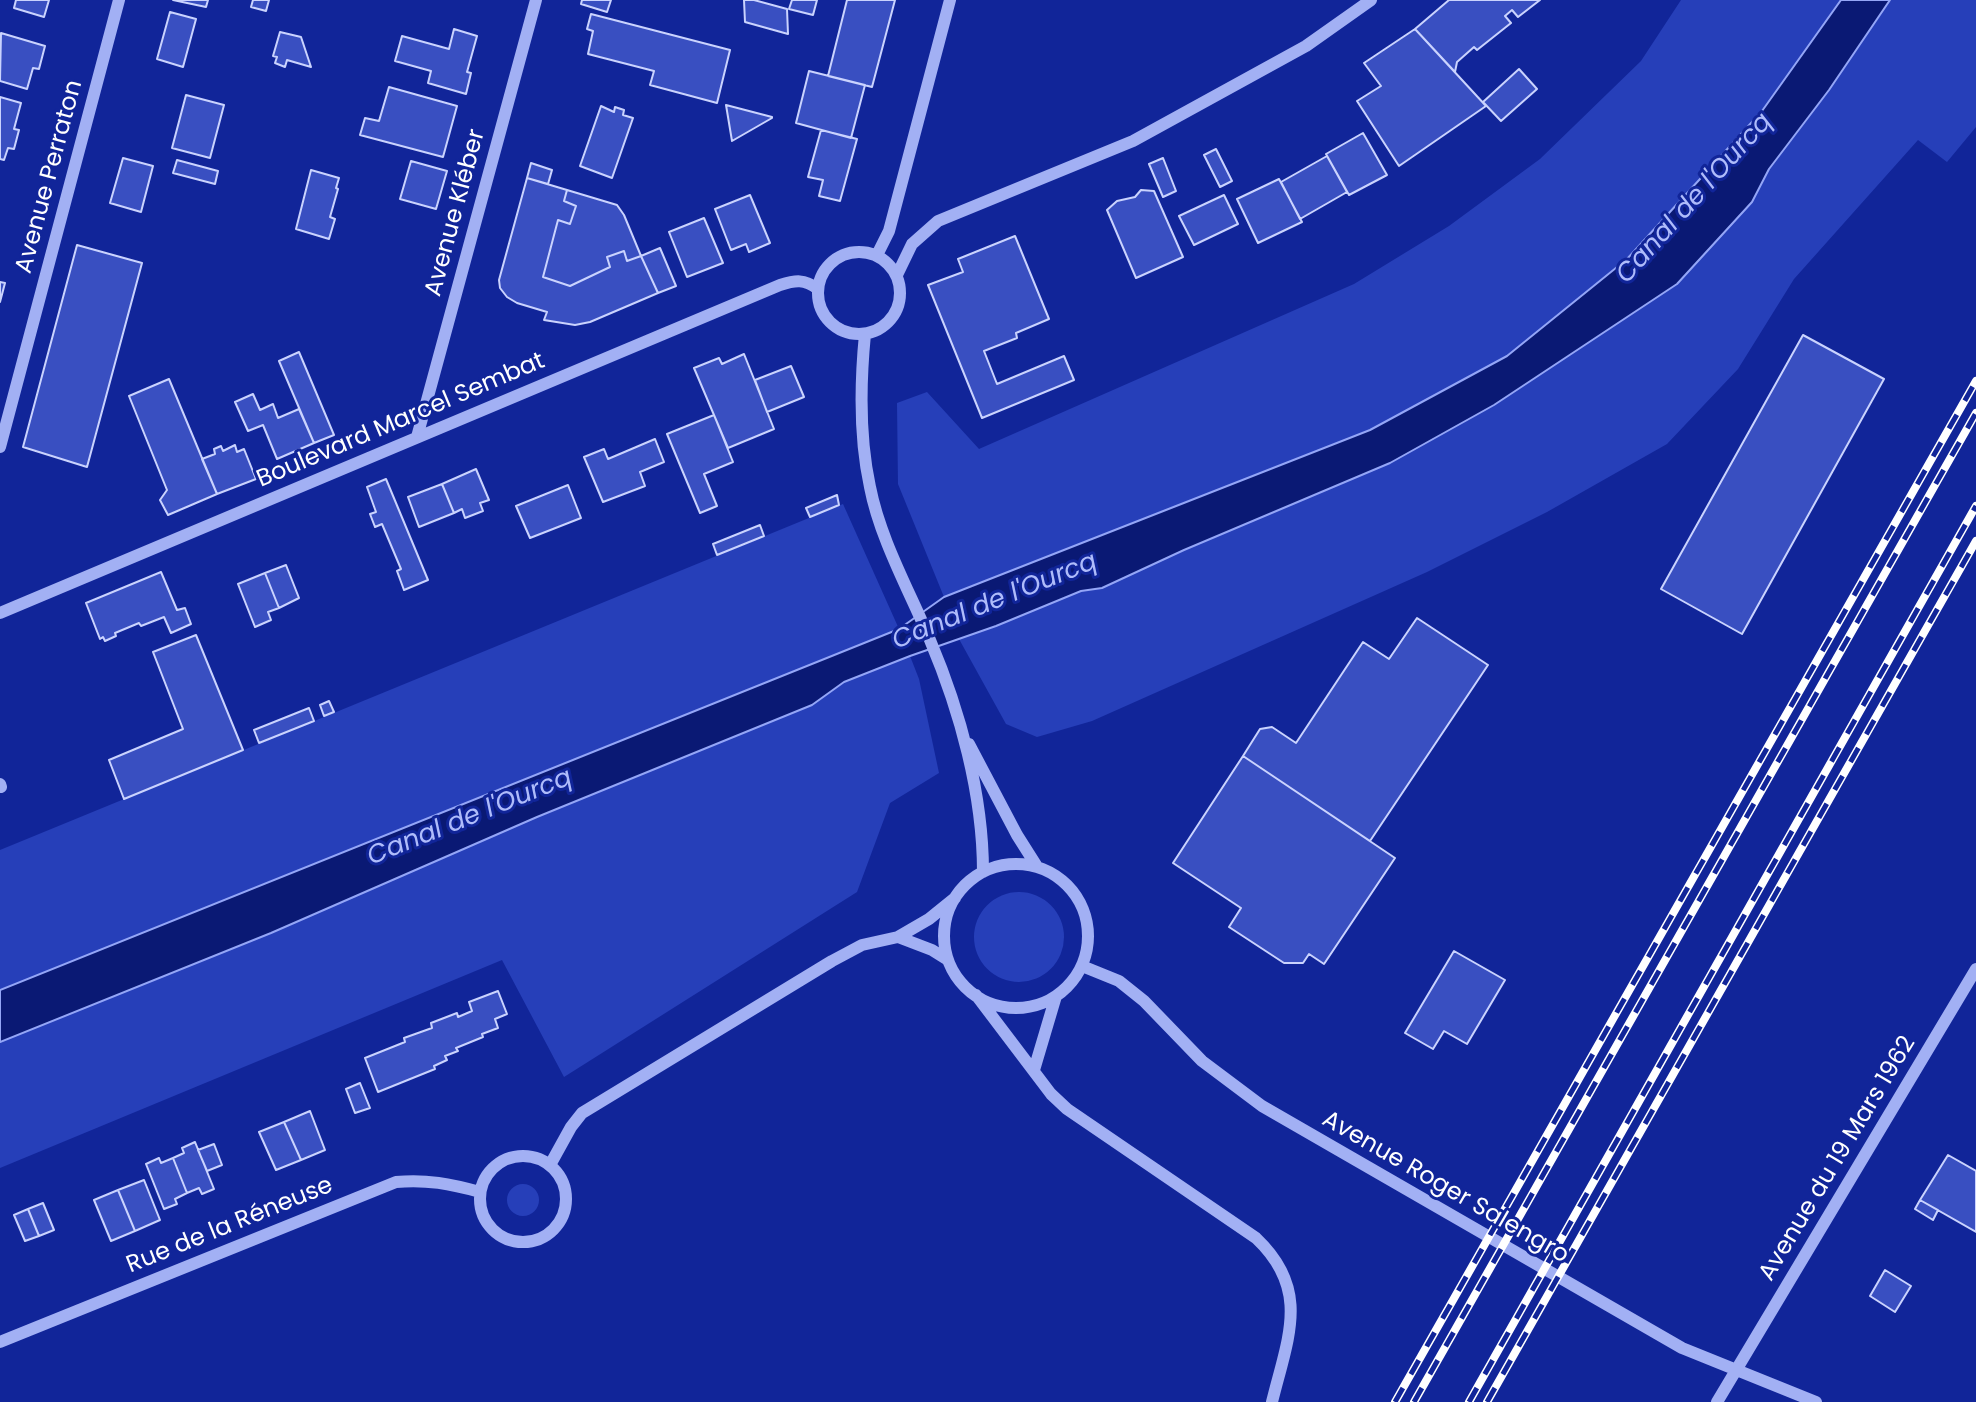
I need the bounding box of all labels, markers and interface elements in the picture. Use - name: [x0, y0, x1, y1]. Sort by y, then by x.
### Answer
- street label: Avenue Perraton: [10, 77, 90, 277]
- water label: Canal de l'Ourcq: [1610, 108, 1780, 290]
- street label: Avenue Kléber: [420, 126, 492, 300]
- street label: Boulevard Marcel Sembat: [253, 347, 549, 495]
- water label: Canal de l'Ourcq: [888, 547, 1102, 657]
- water label: Canal de l'Ourcq: [363, 763, 577, 873]
- street label: Avenue du 19 Mars 1962: [1753, 1031, 1923, 1287]
- street label: Avenue Roger Salengro: [1317, 1106, 1573, 1270]
- street label: Rue de la Réneuse: [123, 1171, 337, 1281]

